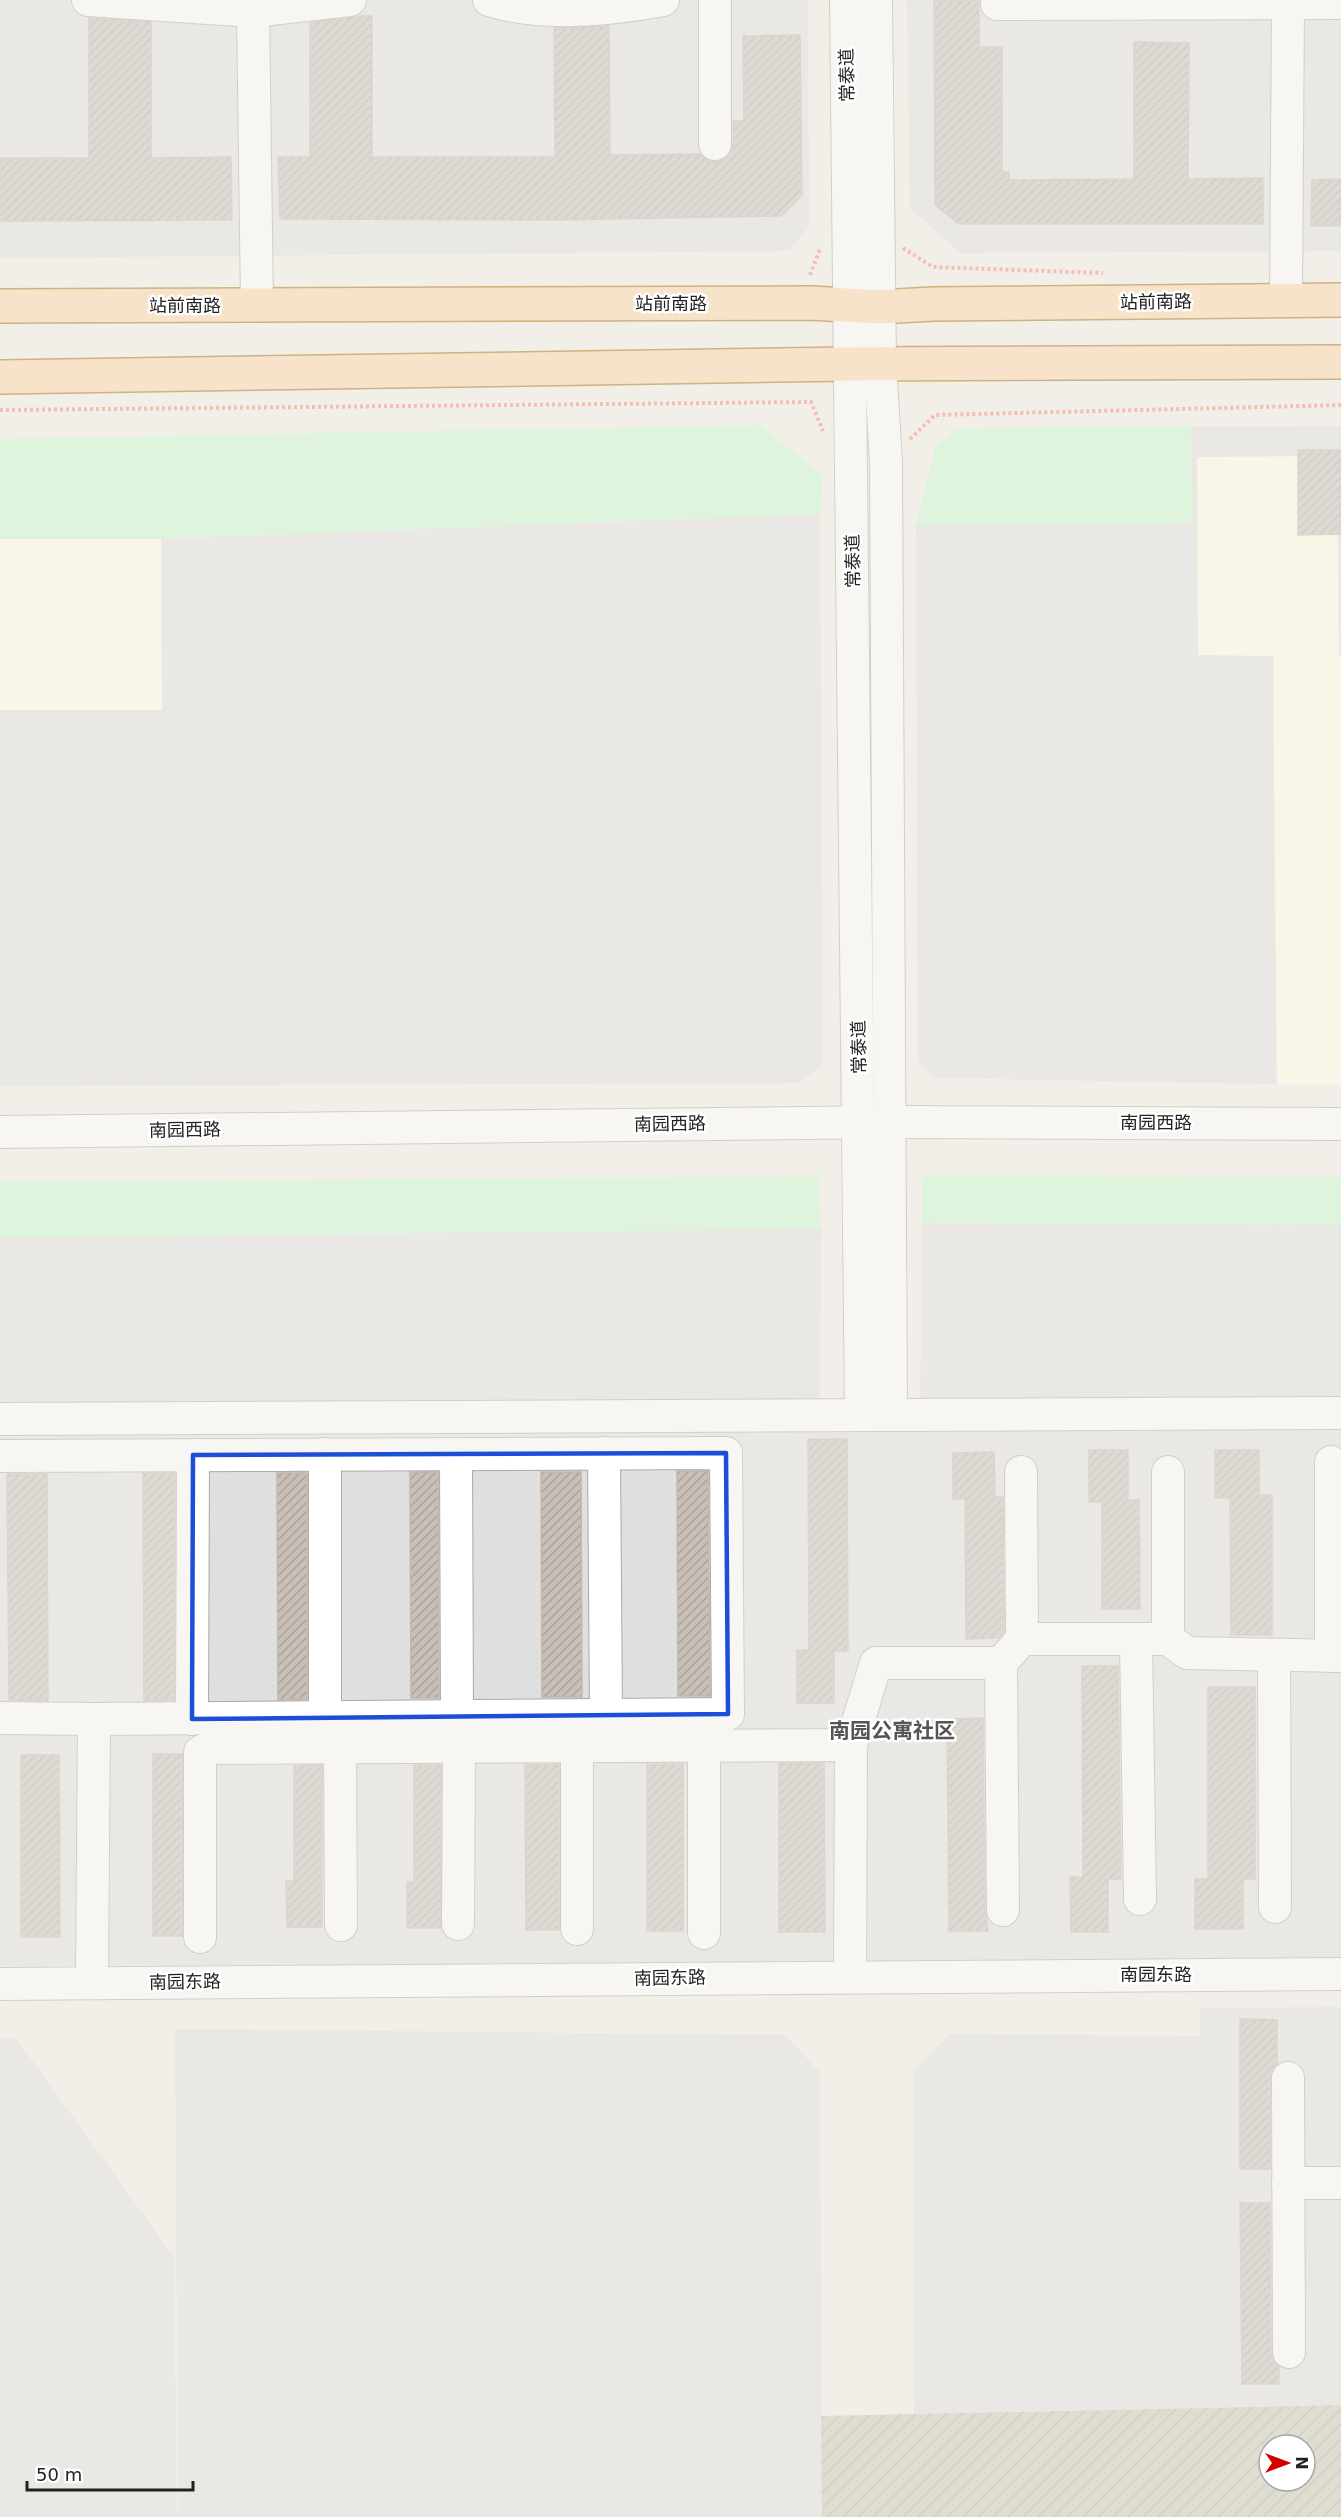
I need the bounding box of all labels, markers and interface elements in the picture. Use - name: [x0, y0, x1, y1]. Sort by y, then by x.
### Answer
- street label: 常泰道: [836, 48, 857, 102]
- street label: 站前南路: [1120, 290, 1192, 313]
- street label: 站前南路: [635, 293, 707, 314]
- street label: 站前南路: [149, 295, 221, 316]
- street label: 常泰道: [842, 534, 863, 588]
- street label: 常泰道: [848, 1020, 869, 1074]
- street label: 南园西路: [634, 1112, 706, 1135]
- street label: 南园西路: [1120, 1112, 1192, 1133]
- street label: 南园西路: [149, 1118, 221, 1141]
- district label: 南园公寓社区: [829, 1719, 955, 1743]
- street label: 南园东路: [1120, 1964, 1192, 1985]
- street label: 南园东路: [634, 1966, 706, 1989]
- street label: 南园东路: [149, 1970, 221, 1993]
- north arrow: [1257, 2433, 1317, 2493]
- scale bar: [27, 2454, 194, 2492]
- text: N: [1292, 2456, 1311, 2470]
- text: 50 m: [36, 2464, 82, 2485]

